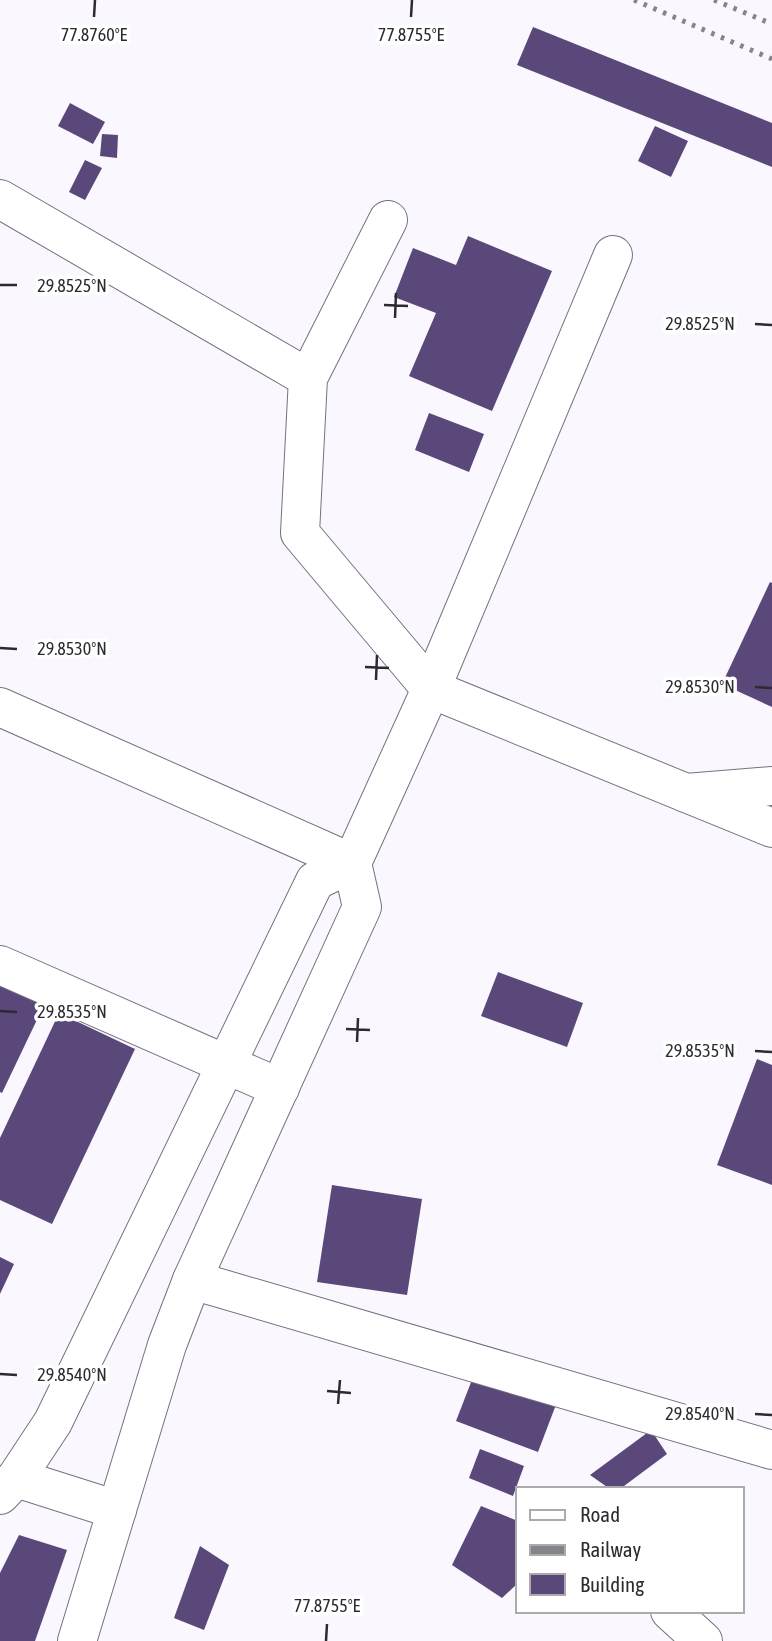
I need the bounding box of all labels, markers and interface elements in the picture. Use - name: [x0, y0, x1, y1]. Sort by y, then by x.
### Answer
- text: 77.8760°E: [61, 24, 128, 45]
- text: 77.8755°E: [378, 24, 445, 45]
- text: 29.8525°N: [37, 275, 107, 296]
- text: 29.8525°N: [665, 313, 735, 334]
- text: 29.8530°N: [37, 638, 107, 659]
- text: 29.8530°N: [665, 676, 735, 697]
- text: 29.8535°N: [37, 1001, 107, 1022]
- text: 29.8535°N: [665, 1040, 735, 1061]
- text: 29.8540°N: [37, 1364, 107, 1385]
- text: 29.8540°N: [665, 1403, 735, 1424]
- legend: [516, 1487, 744, 1613]
- text: Road: [580, 1502, 620, 1526]
- text: Railway: [580, 1537, 642, 1561]
- text: Building: [580, 1572, 644, 1596]
- text: 77.8755°E: [294, 1595, 361, 1616]

